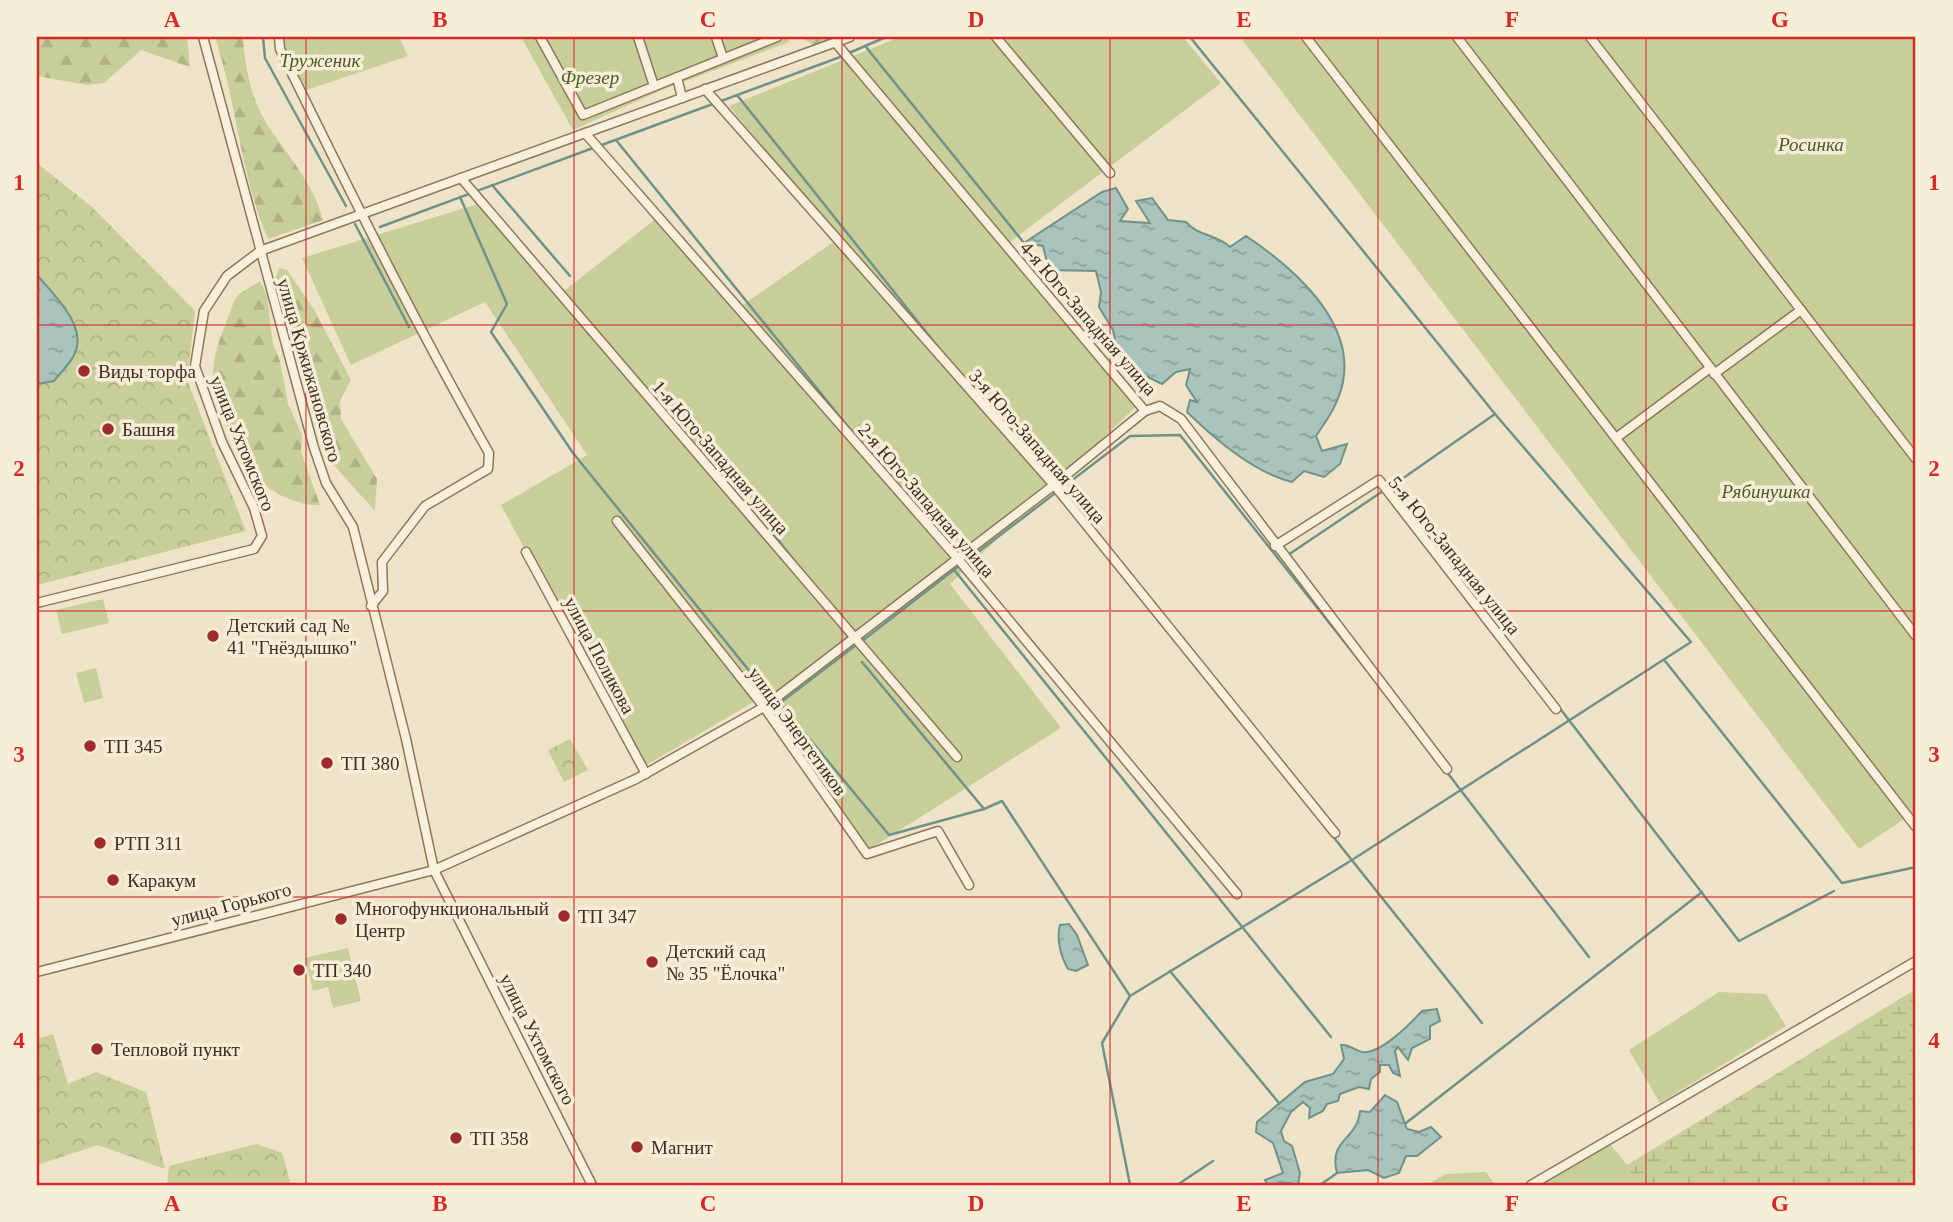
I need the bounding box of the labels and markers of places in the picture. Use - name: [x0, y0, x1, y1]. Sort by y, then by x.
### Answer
- place label: Виды торфа: [98, 361, 196, 382]
- marker: Виды торфа: [76, 363, 92, 379]
- place label: Башня: [122, 419, 175, 440]
- marker: Башня: [100, 421, 116, 437]
- place label: Детский сад № 41 "Гнёздышко": [227, 615, 357, 658]
- marker: Детский сад № 41 "Гнёздышко": [205, 628, 221, 644]
- place label: ТП 345: [104, 736, 163, 757]
- marker: ТП 345: [82, 738, 98, 754]
- place label: ТП 380: [341, 753, 400, 774]
- marker: ТП 380: [319, 755, 335, 771]
- place label: РТП 311: [114, 833, 183, 854]
- marker: РТП 311: [92, 835, 108, 851]
- place label: Каракум: [127, 870, 196, 891]
- marker: Каракум: [105, 872, 121, 888]
- place label: Многофункциональный Центр: [355, 898, 549, 941]
- place label: ТП 347: [578, 906, 637, 927]
- marker: ТП 347: [556, 908, 572, 924]
- marker: Многофункциональный Центр: [333, 911, 349, 927]
- place label: Детский сад № 35 "Ёлочка": [666, 941, 785, 984]
- marker: Детский сад № 35 "Ёлочка": [644, 954, 660, 970]
- place label: ТП 340: [313, 960, 372, 981]
- marker: ТП 340: [291, 962, 307, 978]
- place label: Тепловой пункт: [111, 1039, 241, 1060]
- marker: Тепловой пункт: [89, 1041, 105, 1057]
- place label: ТП 358: [470, 1128, 529, 1149]
- marker: ТП 358: [448, 1130, 464, 1146]
- place label: Магнит: [651, 1137, 713, 1158]
- marker: Магнит: [629, 1139, 645, 1155]

